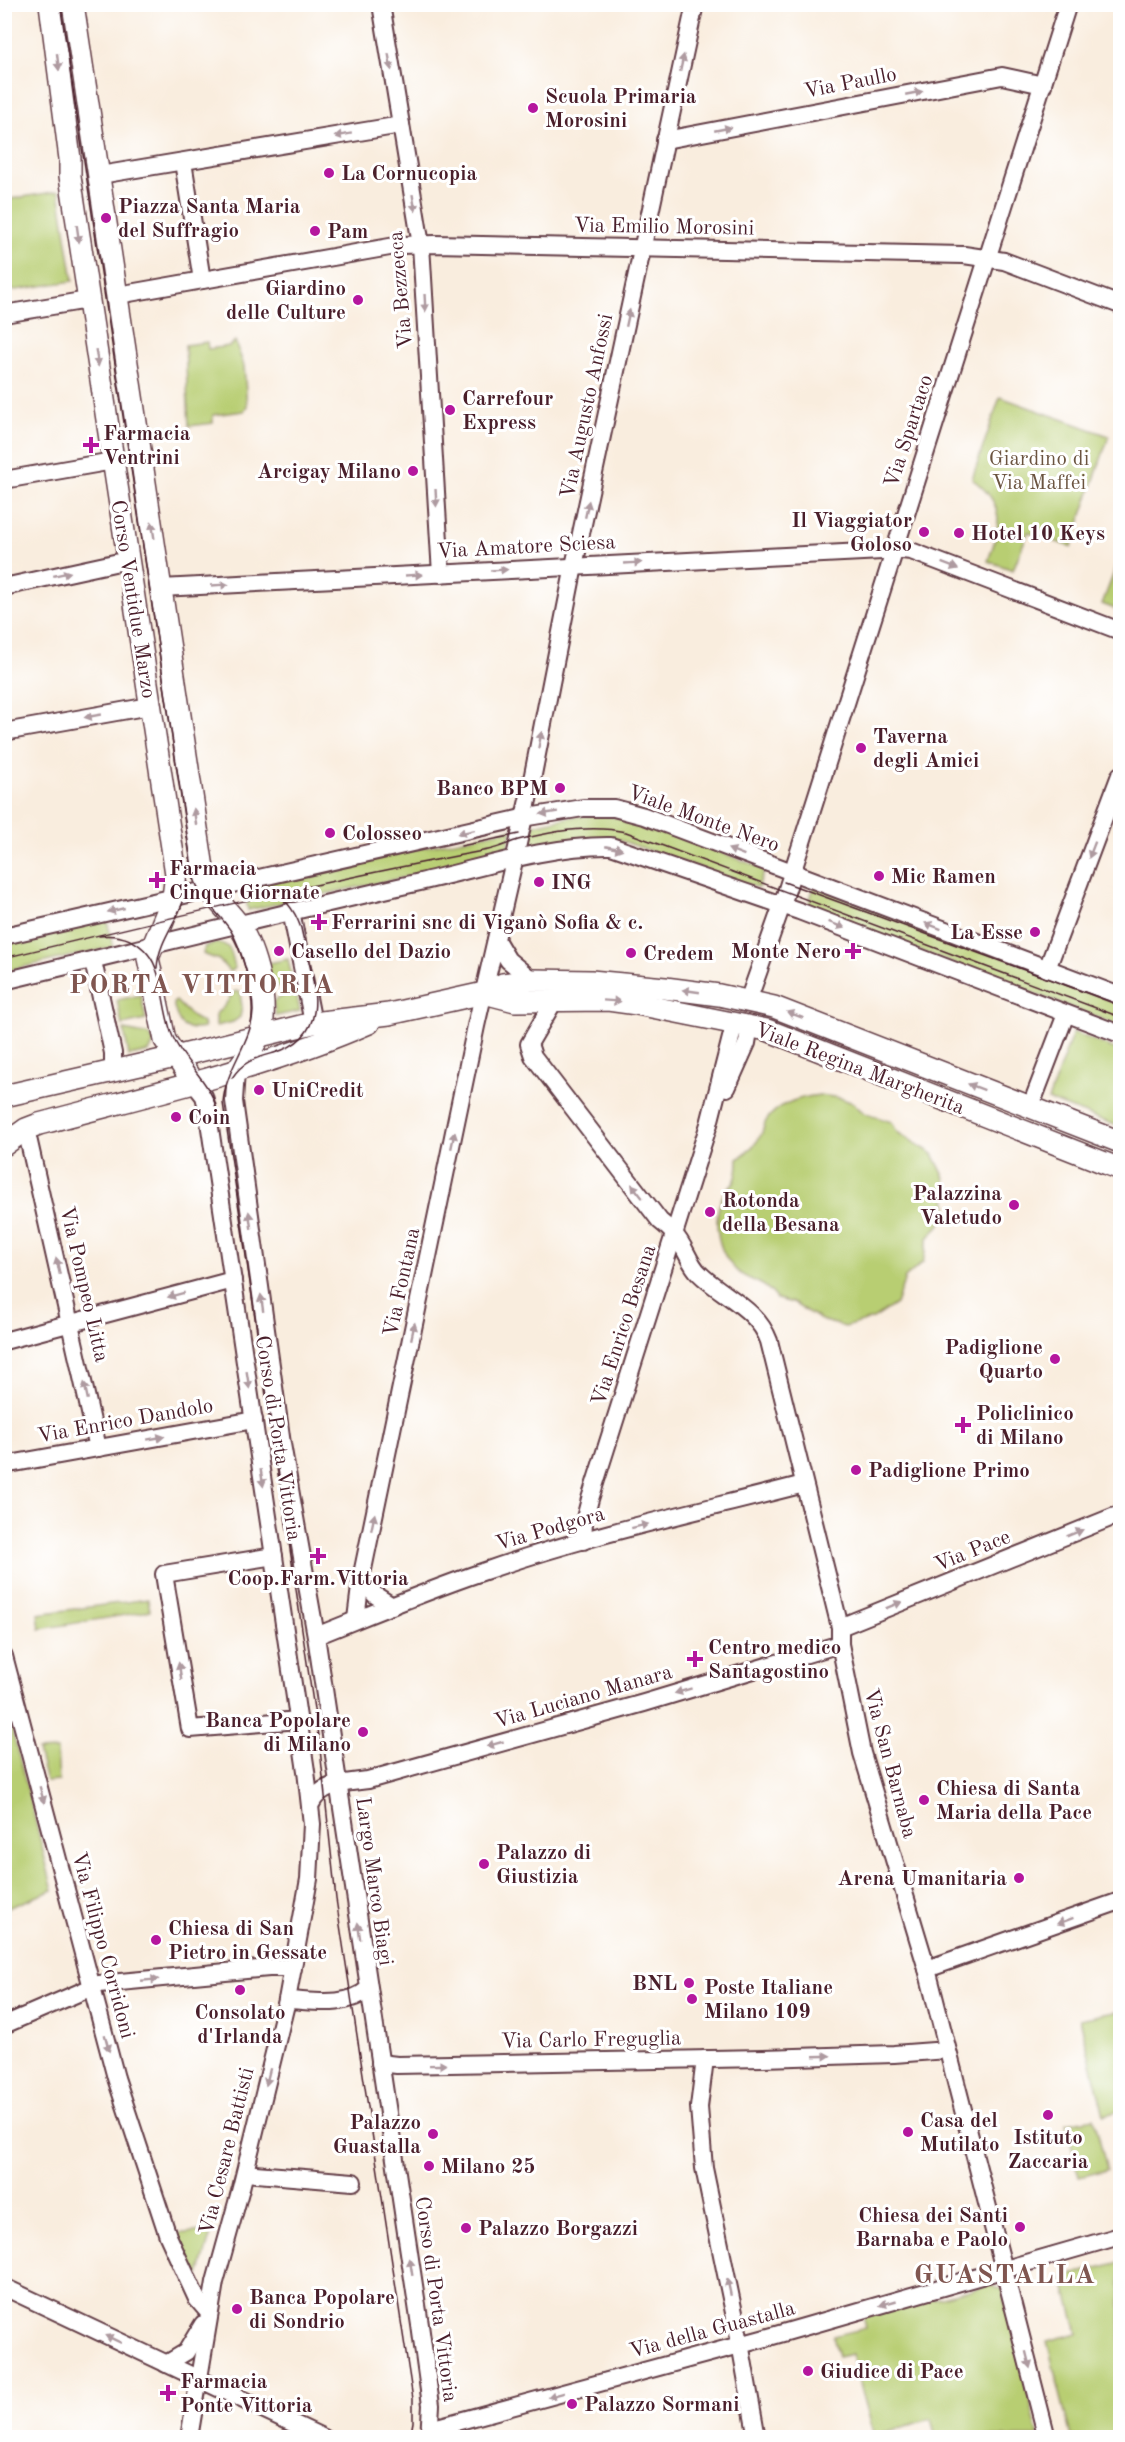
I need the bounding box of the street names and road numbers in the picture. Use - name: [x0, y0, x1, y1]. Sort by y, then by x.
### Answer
- street label: Via Paullo: [802, 64, 898, 103]
- street label: Via Emilio Morosini: [574, 215, 754, 240]
- street label: Via Bezzecca: [386, 230, 417, 350]
- street label: Via Augusto Anfossi: [558, 312, 617, 501]
- street label: Via Spartaco: [881, 372, 938, 491]
- street label: Corso Ventidue Marzo: [106, 498, 159, 700]
- street label: Via Amatore Sciesa: [436, 532, 616, 563]
- street label: Viale Monte Nero: [625, 782, 782, 857]
- street label: Viale Regina Margherita: [752, 1020, 967, 1119]
- street label: Via Pompeo Litta: [55, 1204, 112, 1364]
- street label: Via Fontana: [381, 1226, 424, 1339]
- street label: Via Enrico Besana: [588, 1242, 660, 1409]
- street label: Corso di Porta Vittoria: [251, 1334, 304, 1542]
- street label: Via Enrico Dandolo: [36, 1396, 215, 1447]
- street label: Via Podgora: [493, 1504, 607, 1555]
- street label: Via Pace: [932, 1527, 1013, 1576]
- street label: Via Luciano Manara: [492, 1662, 675, 1733]
- street label: Via San Barnaba: [859, 1686, 920, 1841]
- street label: Largo Marco Biagi: [351, 1795, 396, 1967]
- street label: Via Filippo Corridoni: [68, 1850, 138, 2041]
- street label: Via Carlo Freguglia: [501, 2028, 681, 2053]
- street label: Via Cesare Battisti: [196, 2065, 258, 2237]
- street label: Corso di Porta Vittoria: [411, 2195, 460, 2403]
- street label: Via della Guastalla: [627, 2298, 798, 2363]

